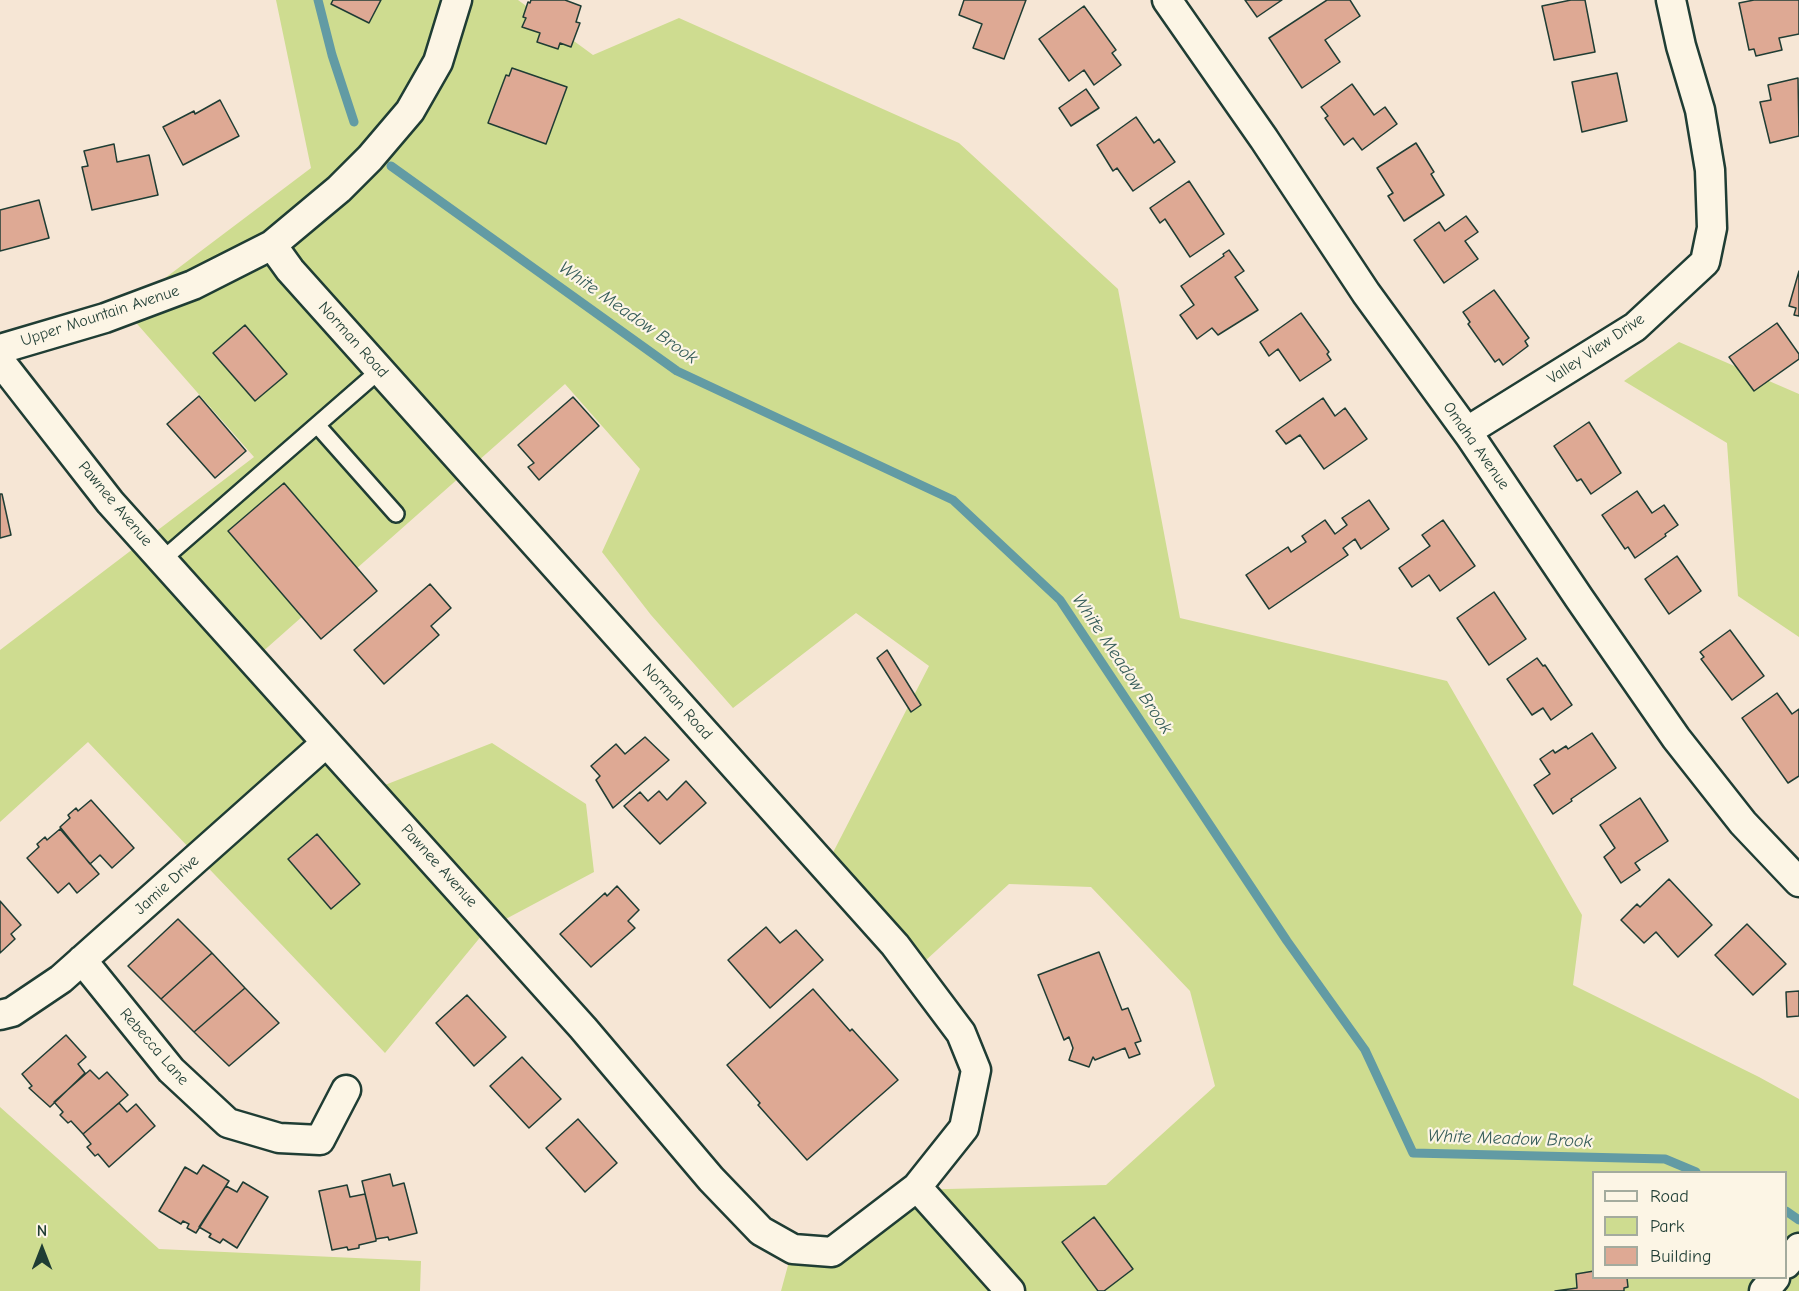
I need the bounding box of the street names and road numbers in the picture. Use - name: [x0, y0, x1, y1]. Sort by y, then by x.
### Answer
- street label: Upper Mountain Avenue: [18, 281, 182, 351]
- street label: Norman Road: [314, 298, 392, 382]
- street label: Valley View Drive: [1544, 309, 1648, 389]
- street label: Omaha Avenue: [1439, 398, 1513, 494]
- street label: Pawnee Avenue: [74, 458, 156, 550]
- street label: Norman Road: [638, 660, 716, 744]
- street label: Pawnee Avenue: [397, 821, 481, 911]
- street label: Jamie Drive: [131, 851, 203, 919]
- street label: Rebecca Lane: [115, 1005, 193, 1089]

